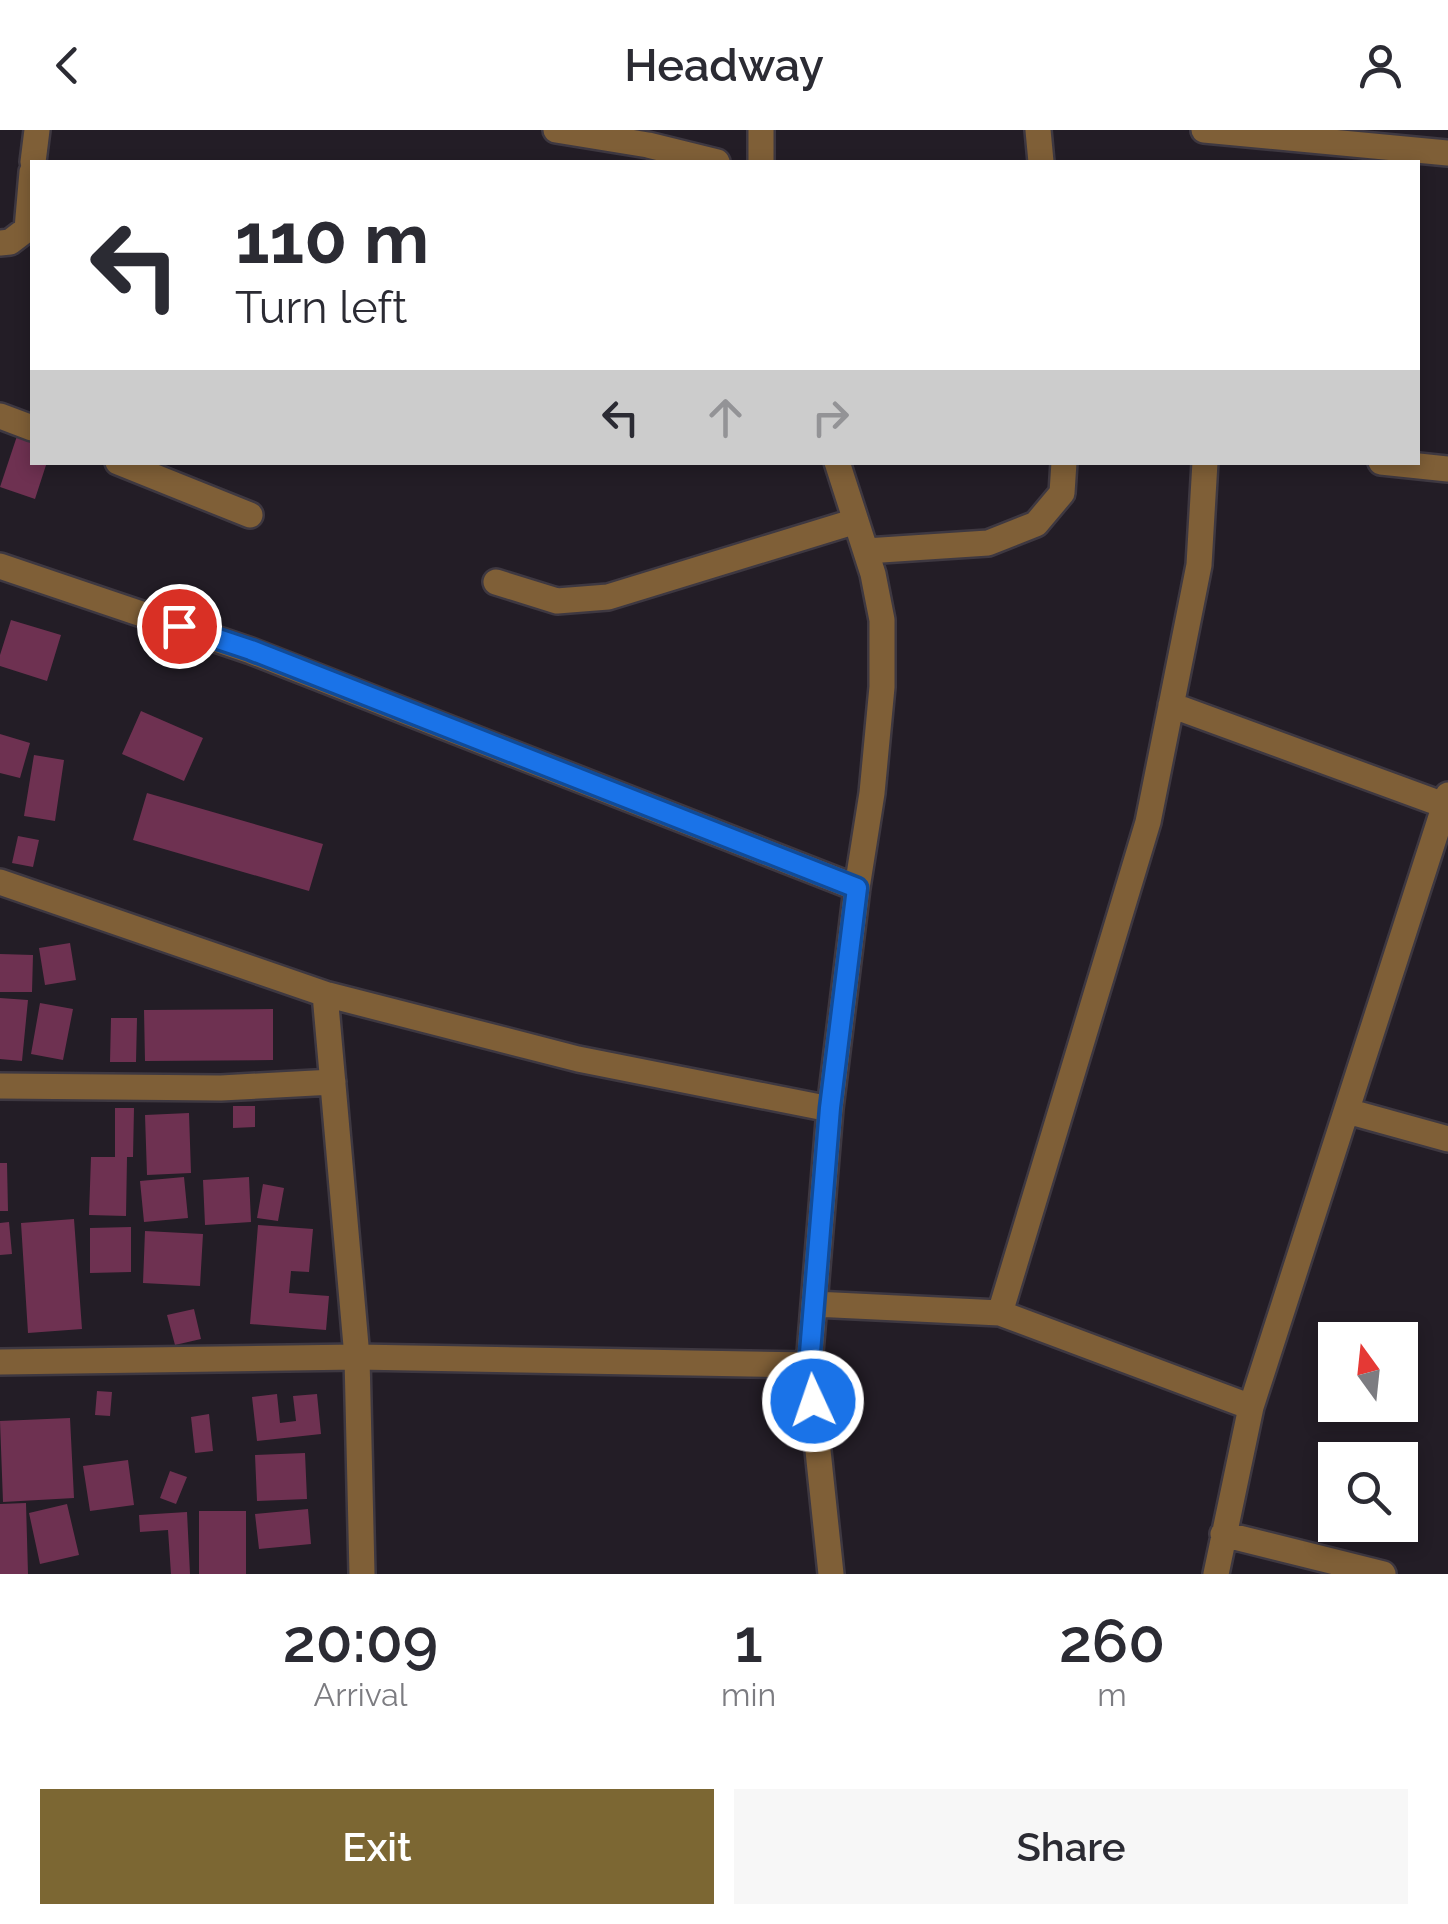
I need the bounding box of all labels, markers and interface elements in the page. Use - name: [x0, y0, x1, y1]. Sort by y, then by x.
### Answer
- icon: back: [40, 38, 95, 93]
- icon: person: [1353, 38, 1408, 93]
- text: Headway: [624, 39, 824, 92]
- text: 110 m: [235, 197, 429, 279]
- icon: left: [70, 200, 200, 330]
- text: Turn left: [235, 281, 407, 334]
- icon: left: [593, 390, 648, 445]
- icon: ahead: [698, 390, 753, 445]
- icon: right: [803, 390, 858, 445]
- pin: [137, 584, 222, 669]
- icon: arrive: [152, 599, 207, 654]
- north arrow: [1318, 1322, 1418, 1422]
- map controls: [1318, 1322, 1418, 1542]
- position arrow: [761, 1349, 865, 1453]
- button: search: [1318, 1442, 1418, 1542]
- text: 20:09: [283, 1606, 438, 1676]
- text: 1: [734, 1606, 763, 1676]
- text: 260: [1059, 1606, 1165, 1676]
- text: Arrival: [314, 1676, 407, 1713]
- text: min: [721, 1676, 776, 1713]
- text: m: [1097, 1676, 1127, 1713]
- button: Exit: [40, 1789, 714, 1904]
- button: Share: [734, 1789, 1408, 1904]

